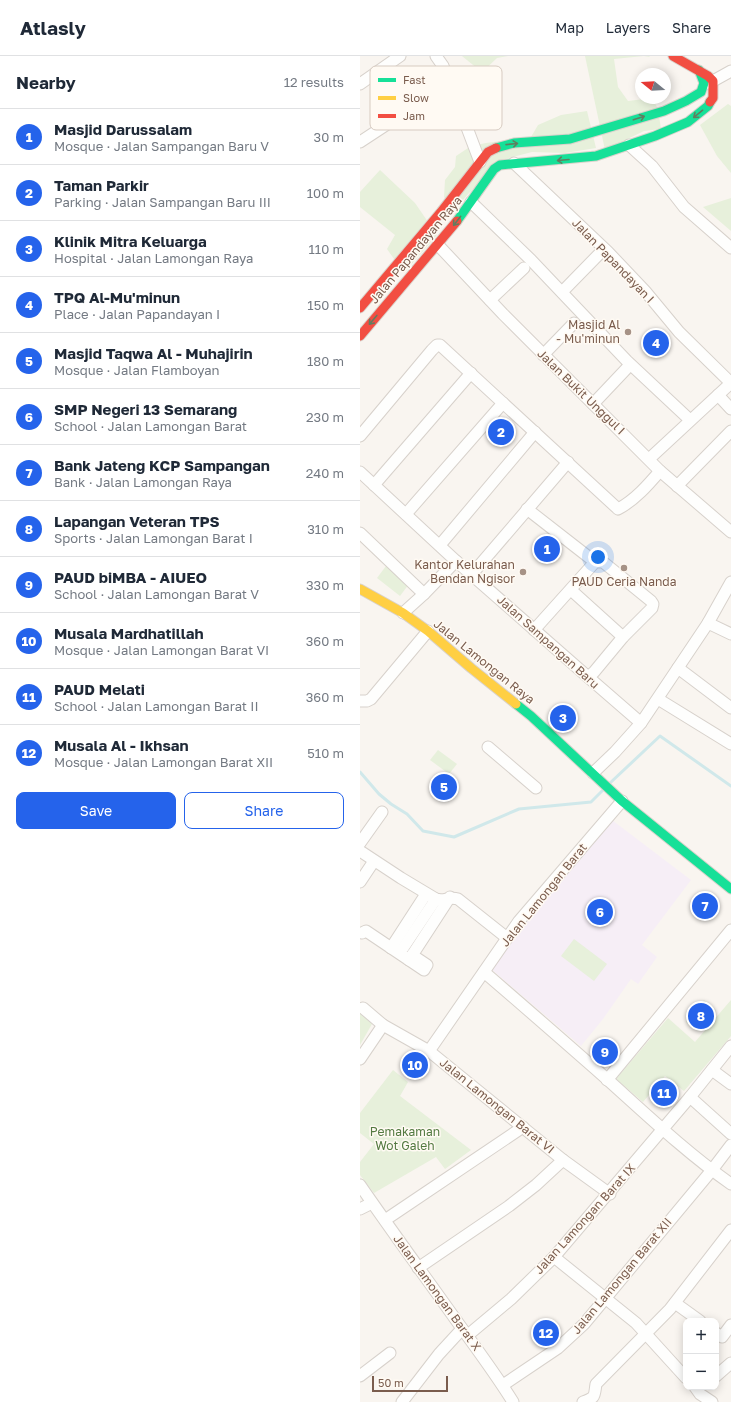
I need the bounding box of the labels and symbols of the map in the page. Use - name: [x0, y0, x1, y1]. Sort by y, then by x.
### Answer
- legend: [370, 66, 502, 130]
- north arrow: [635, 68, 671, 104]
- text: Fast: [403, 73, 426, 86]
- text: Slow: [403, 91, 429, 104]
- text: Jam: [403, 109, 425, 122]
- one-way arrow: [693, 109, 703, 118]
- one-way arrow: [632, 114, 644, 122]
- one-way arrow: [505, 140, 518, 148]
- one-way arrow: [557, 156, 570, 163]
- street label: Jalan Papandayan Raya: [366, 193, 465, 306]
- one-way arrow: [453, 215, 461, 226]
- street label: Jalan Papandayan I: [569, 215, 658, 306]
- one-way arrow: [369, 315, 378, 326]
- place label: Masjid Al - Mu'minun: [556, 317, 620, 346]
- marker: Masjid Al - Mu'minun: [623, 327, 633, 337]
- pin: 4: [643, 328, 669, 358]
- street label: Jalan Bukit Unggul I: [534, 346, 628, 437]
- pin: 2: [488, 417, 514, 447]
- pin: 1: [534, 534, 560, 564]
- your location: [588, 547, 608, 567]
- place label: Kantor Kelurahan Bendan Ngisor: [414, 557, 515, 586]
- marker: PAUD Ceria Nanda: [619, 563, 629, 573]
- marker: Kantor Kelurahan Bendan Ngisor: [518, 567, 528, 577]
- place label: PAUD Ceria Nanda: [572, 574, 676, 589]
- street label: Jalan Sampangan Baru: [494, 592, 603, 691]
- street label: Jalan Lamongan Raya: [431, 616, 538, 707]
- pin: 3: [550, 703, 576, 733]
- pin: 5: [431, 772, 457, 802]
- street label: Jalan Lamongan Barat: [497, 840, 590, 949]
- pin: 7: [692, 891, 718, 921]
- pin: 6: [587, 897, 613, 927]
- pin: 8: [688, 1001, 714, 1031]
- pin: 9: [592, 1037, 618, 1067]
- pin: 10: [402, 1050, 428, 1080]
- street label: Jalan Lamongan Barat VI: [437, 1055, 558, 1157]
- pin: 11: [651, 1078, 677, 1108]
- park label: Pemakaman Wot Galeh: [370, 1124, 440, 1153]
- street label: Jalan Lamongan Barat IX: [531, 1160, 638, 1277]
- street label: Jalan Lamongan Barat XII: [569, 1214, 675, 1337]
- street label: Jalan Lamongan Barat X: [390, 1232, 485, 1354]
- pin: 12: [533, 1318, 559, 1348]
- scale bar: [372, 1374, 448, 1393]

